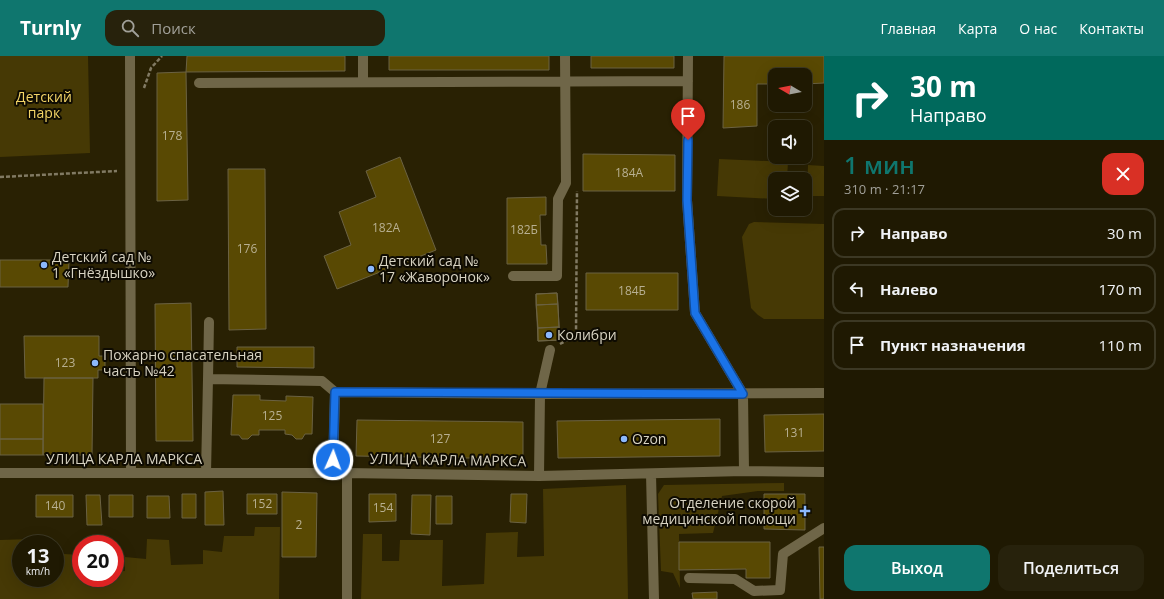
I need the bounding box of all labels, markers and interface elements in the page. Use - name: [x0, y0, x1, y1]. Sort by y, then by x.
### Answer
- search box: [105, 10, 385, 46]
- text: Turnly: [20, 15, 81, 41]
- icon: search: [119, 17, 141, 39]
- text: Поиск: [151, 18, 196, 38]
- text: Главная: [881, 19, 936, 38]
- text: Карта: [958, 19, 997, 38]
- text: О нас: [1019, 19, 1057, 38]
- text: Контакты: [1079, 19, 1144, 38]
- text: 30 m: [910, 67, 977, 105]
- north arrow: [768, 68, 812, 112]
- map controls: [768, 68, 812, 216]
- icon: right: [844, 72, 896, 124]
- park label: Детский парк: [16, 87, 72, 122]
- house number: 186: [730, 96, 750, 113]
- pin: [671, 99, 705, 140]
- text: Направо: [910, 103, 987, 127]
- icon: arrive: [677, 105, 699, 127]
- button: sound: [768, 120, 812, 164]
- house number: 178: [162, 127, 182, 144]
- text: 1 мин: [844, 148, 915, 181]
- button: close: [1102, 153, 1144, 195]
- house number: 184А: [615, 164, 643, 181]
- button: layers: [768, 172, 812, 216]
- text: 310 m · 21:17: [844, 180, 925, 198]
- house number: 182А: [372, 219, 400, 236]
- house number: 182Б: [510, 221, 538, 238]
- icon: right: [846, 222, 868, 244]
- text: Направо: [880, 223, 948, 243]
- text: 30 m: [1107, 223, 1142, 243]
- house number: 176: [237, 240, 257, 257]
- place label: Детский сад № 1 «Гнёздышко»: [52, 247, 155, 282]
- place label: Детский сад № 17 «Жаворонок»: [379, 251, 490, 286]
- marker: Детский сад № 1 «Гнёздышко»: [39, 260, 49, 270]
- marker: Детский сад № 17 «Жаворонок»: [366, 264, 376, 274]
- icon: left: [846, 278, 868, 300]
- text: Налево: [880, 279, 938, 299]
- text: 170 m: [1098, 279, 1142, 299]
- house number: 184Б: [618, 282, 646, 299]
- place label: Колибри: [557, 325, 617, 344]
- marker: Колибри: [544, 330, 554, 340]
- icon: arrive: [846, 334, 868, 356]
- text: Пункт назначения: [880, 335, 1026, 355]
- text: 110 m: [1098, 335, 1142, 355]
- place label: Пожарно спасательная часть №42: [103, 345, 262, 380]
- house number: 123: [55, 354, 75, 371]
- marker: Пожарно спасательная часть №42: [90, 358, 100, 368]
- house number: 125: [262, 407, 282, 424]
- house number: 131: [784, 424, 804, 441]
- place label: Ozon: [632, 429, 666, 448]
- house number: 127: [430, 430, 450, 447]
- marker: Ozon: [619, 434, 629, 444]
- position arrow: [312, 439, 354, 481]
- street label: УЛИЦА КАРЛА МАРКСА: [46, 449, 202, 468]
- street label: УЛИЦА КАРЛА МАРКСА: [370, 449, 526, 470]
- place label: Отделение скорой медицинской помощи: [642, 493, 796, 528]
- house number: 152: [252, 495, 272, 512]
- house number: 140: [45, 497, 65, 514]
- house number: 154: [373, 499, 393, 516]
- marker: Отделение скорой медицинской помощи: [799, 505, 811, 517]
- house number: 2: [296, 516, 303, 533]
- speed limit sign: 20: [72, 535, 124, 587]
- text: 13: [27, 542, 49, 569]
- button: Выход: [844, 545, 990, 591]
- button: Поделиться: [998, 545, 1144, 591]
- text: km/h: [26, 564, 50, 578]

